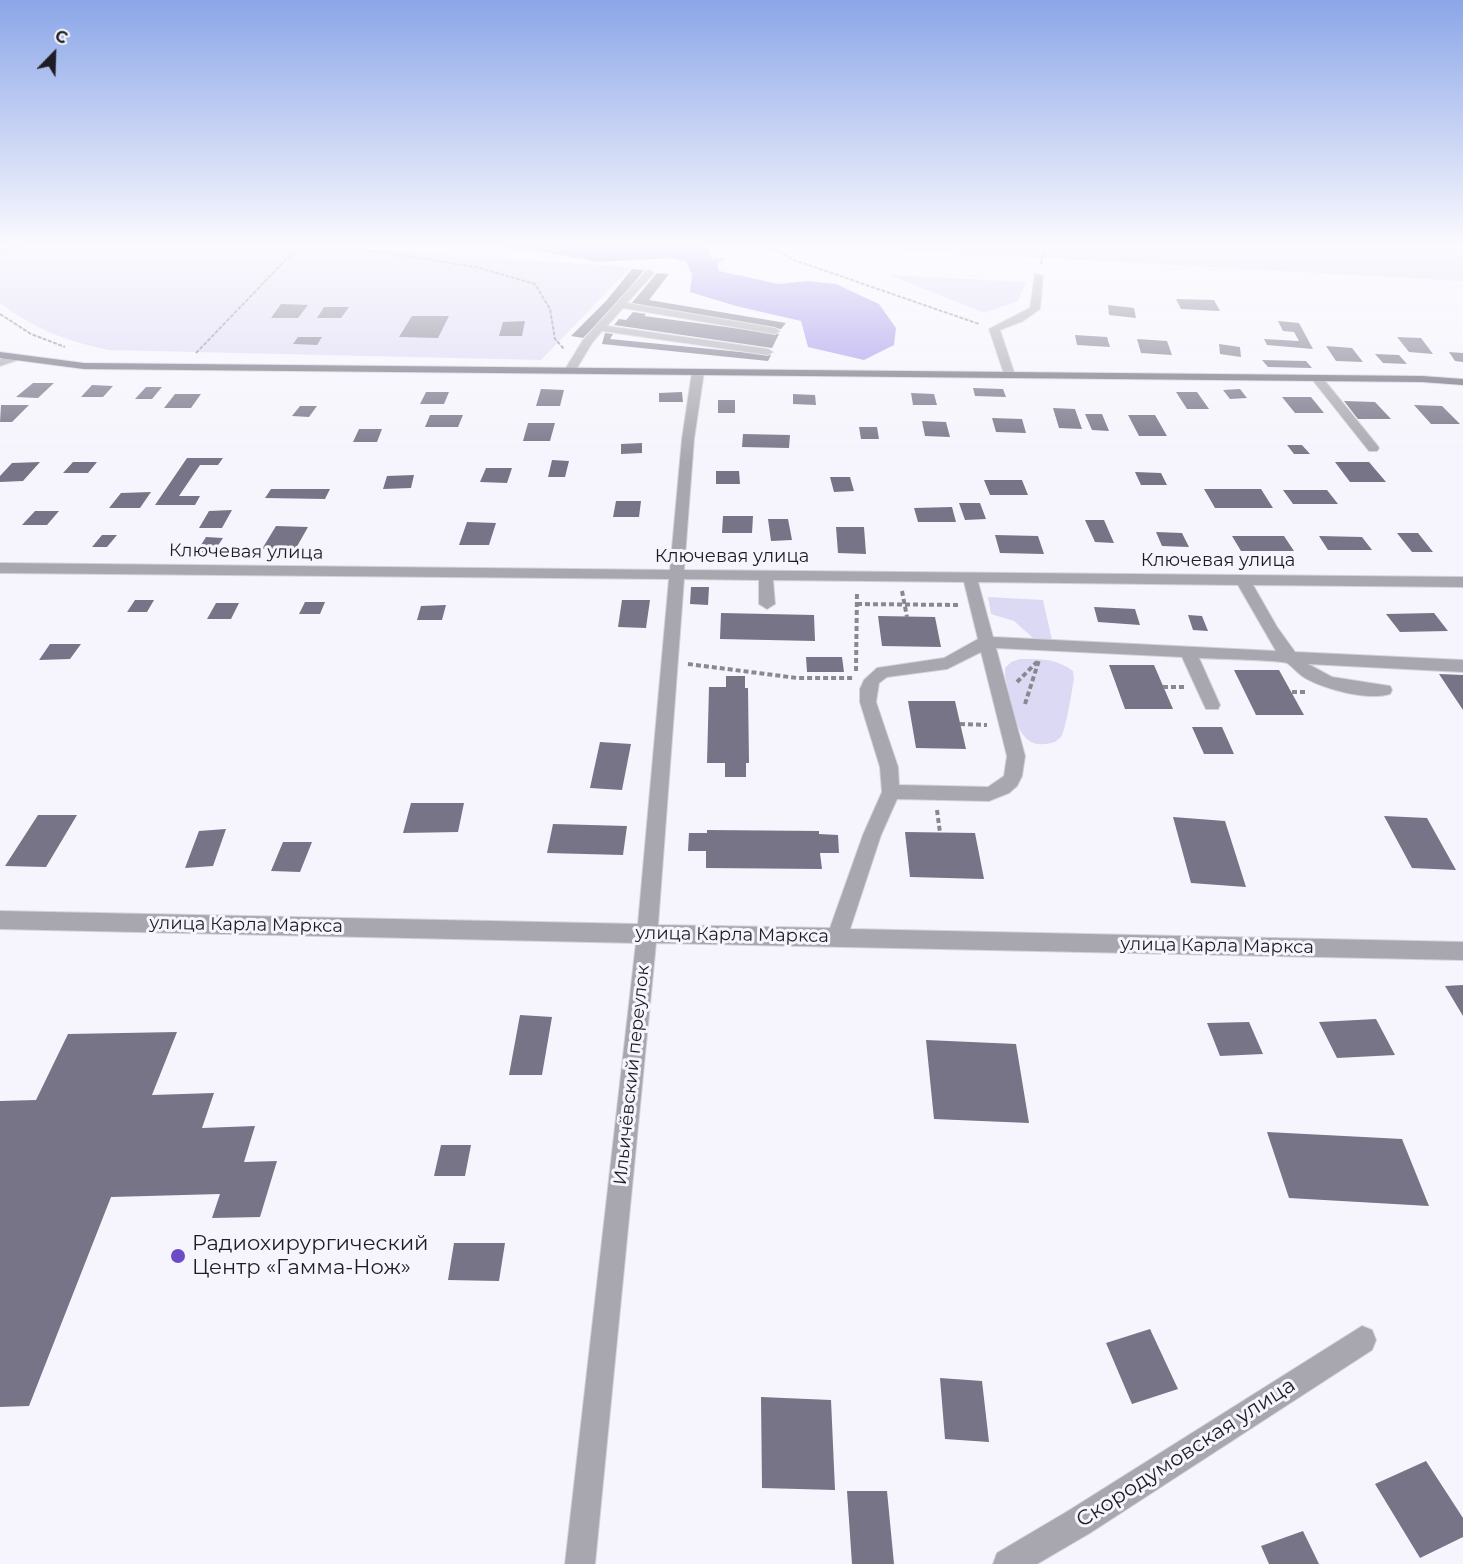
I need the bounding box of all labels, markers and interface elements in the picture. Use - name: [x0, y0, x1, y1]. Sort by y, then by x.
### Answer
- north arrow: [24, 24, 84, 84]
- text: С: [52, 26, 70, 48]
- street label: Ключевая улица: [169, 540, 323, 564]
- street label: Ключевая улица: [655, 546, 809, 568]
- street label: Ключевая улица: [1141, 550, 1295, 572]
- street label: улица Карла Маркса: [149, 913, 343, 937]
- street label: улица Карла Маркса: [635, 923, 829, 947]
- street label: улица Карла Маркса: [1120, 934, 1314, 958]
- street label: Ильичёвский переулок: [610, 964, 654, 1186]
- place label: Радиохирургический Центр «Гамма-Нож»: [192, 1231, 429, 1281]
- marker: Радиохирургический Центр «Гамма-Нож»: [169, 1247, 187, 1265]
- street label: Скородумовская улица: [1072, 1373, 1300, 1533]

